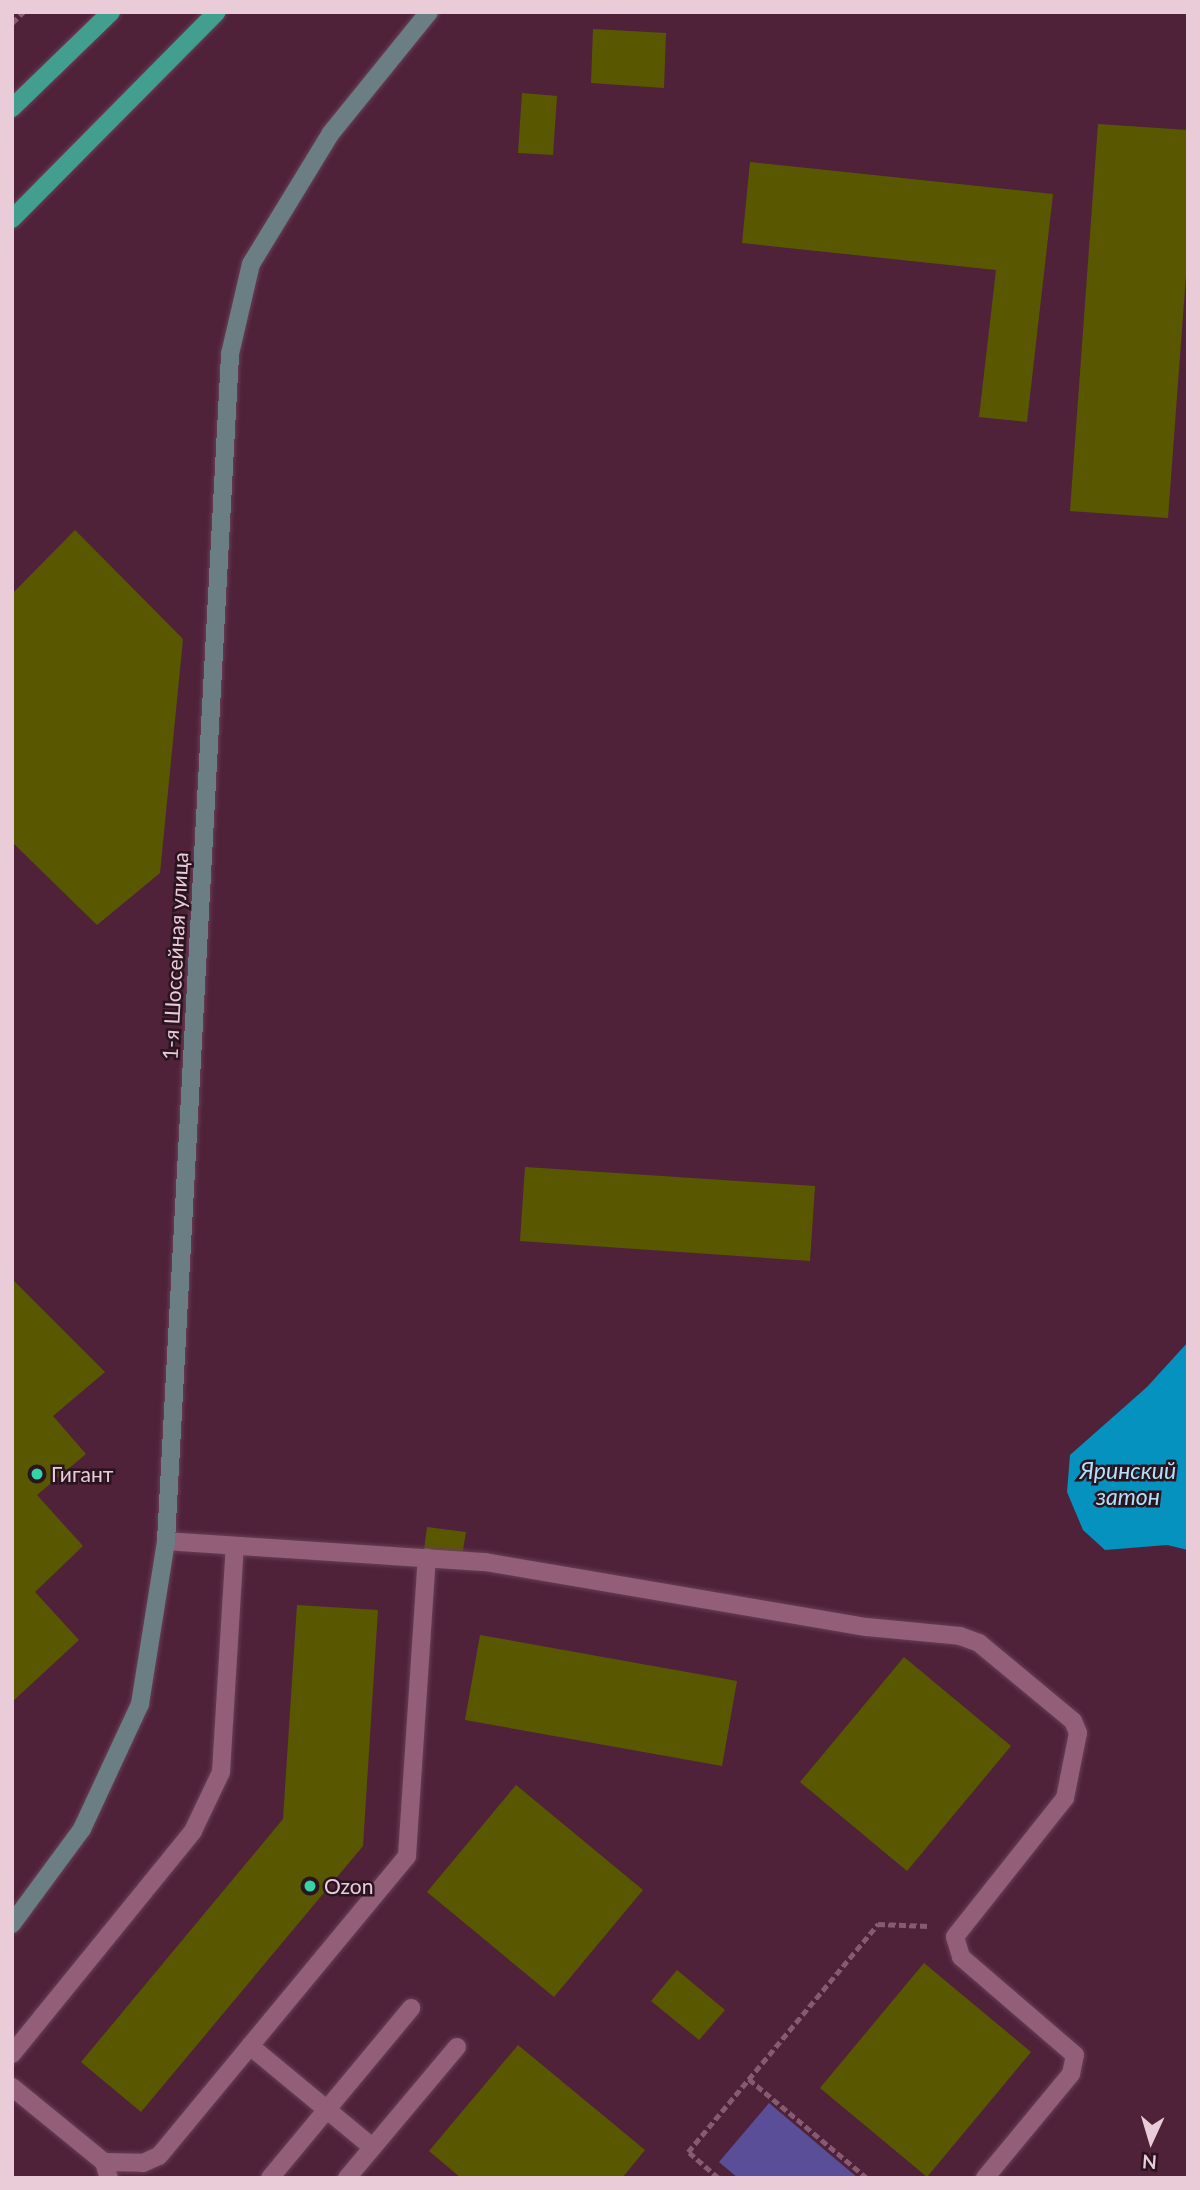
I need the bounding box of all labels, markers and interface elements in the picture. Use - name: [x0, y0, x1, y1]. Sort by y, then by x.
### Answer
- street label: 1-я Шоссейная улица: [157, 851, 193, 1061]
- water label: Яринский затон: [1080, 1456, 1176, 1510]
- place label: Гигант: [51, 1461, 113, 1487]
- marker: Гигант: [29, 1466, 45, 1482]
- place label: Ozon: [324, 1873, 373, 1899]
- marker: Ozon: [302, 1878, 318, 1894]
- north arrow: [1116, 2106, 1186, 2176]
- text: N: [1141, 2150, 1158, 2174]

